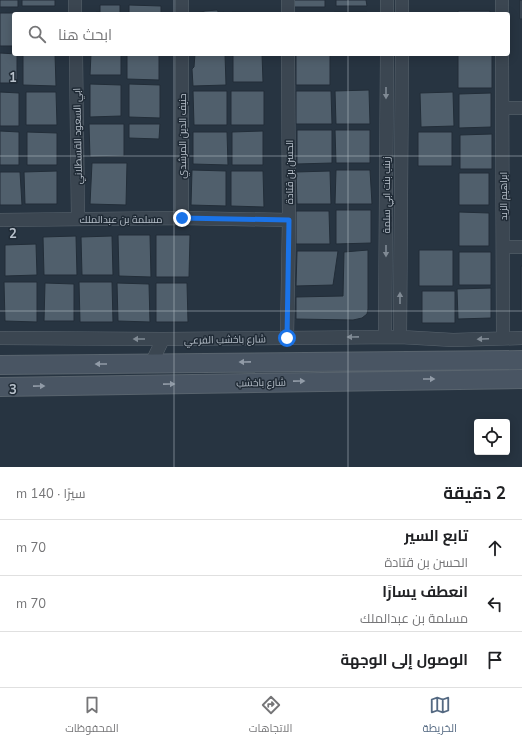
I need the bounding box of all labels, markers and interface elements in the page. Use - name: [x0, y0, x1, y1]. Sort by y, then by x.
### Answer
- search box: [12, 12, 510, 56]
- icon: search: [26, 23, 48, 45]
- text: ابحث هنا: [58, 25, 112, 45]
- text: 1: [9, 69, 17, 87]
- one-way arrow: [383, 87, 389, 100]
- street label: ابي السعود القسطلاني: [70, 88, 86, 184]
- street label: حنيف الدين المرشدي: [176, 93, 190, 179]
- street label: الحسن بن قتادة: [283, 140, 297, 204]
- street label: زينب بنت ابي سلمة: [380, 157, 394, 233]
- street label: ابراهيم الزيد: [497, 172, 511, 220]
- route end: [173, 209, 191, 227]
- street label: مسلمة بن عبدالملك: [79, 213, 163, 227]
- text: 2: [9, 225, 17, 243]
- one-way arrow: [383, 245, 389, 258]
- one-way arrow: [397, 291, 403, 304]
- route start: [278, 329, 296, 347]
- street label: شارع باخشب الفرعي: [184, 332, 266, 348]
- one-way arrow: [346, 334, 359, 340]
- one-way arrow: [132, 336, 145, 342]
- one-way arrow: [476, 336, 489, 342]
- one-way arrow: [239, 359, 251, 366]
- one-way arrow: [94, 361, 107, 367]
- street label: شارع باخشب: [236, 376, 286, 390]
- one-way arrow: [423, 376, 436, 382]
- one-way arrow: [293, 378, 306, 384]
- text: 3: [9, 381, 17, 399]
- one-way arrow: [163, 381, 176, 387]
- one-way arrow: [33, 383, 46, 389]
- map controls: [474, 419, 510, 455]
- button: locate: [474, 419, 510, 455]
- text: 2 دقيقة: [443, 482, 506, 505]
- text: سيرًا · 140 m: [16, 485, 86, 503]
- text: تابع السير: [404, 526, 468, 546]
- icon: ahead: [484, 537, 506, 559]
- text: 70 m: [16, 539, 46, 557]
- text: الحسن بن قتادة: [384, 554, 468, 572]
- text: انعطف يسارًا: [382, 582, 468, 602]
- icon: left: [484, 593, 506, 615]
- text: 70 m: [16, 595, 46, 613]
- text: مسلمة بن عبدالملك: [360, 610, 468, 628]
- icon: arrive: [484, 649, 506, 671]
- text: الوصول إلى الوجهة: [340, 650, 468, 670]
- tab: المحفوظات: [65, 694, 119, 738]
- tab: الاتجاهات: [249, 694, 292, 738]
- tab: الخريطة: [423, 694, 457, 738]

